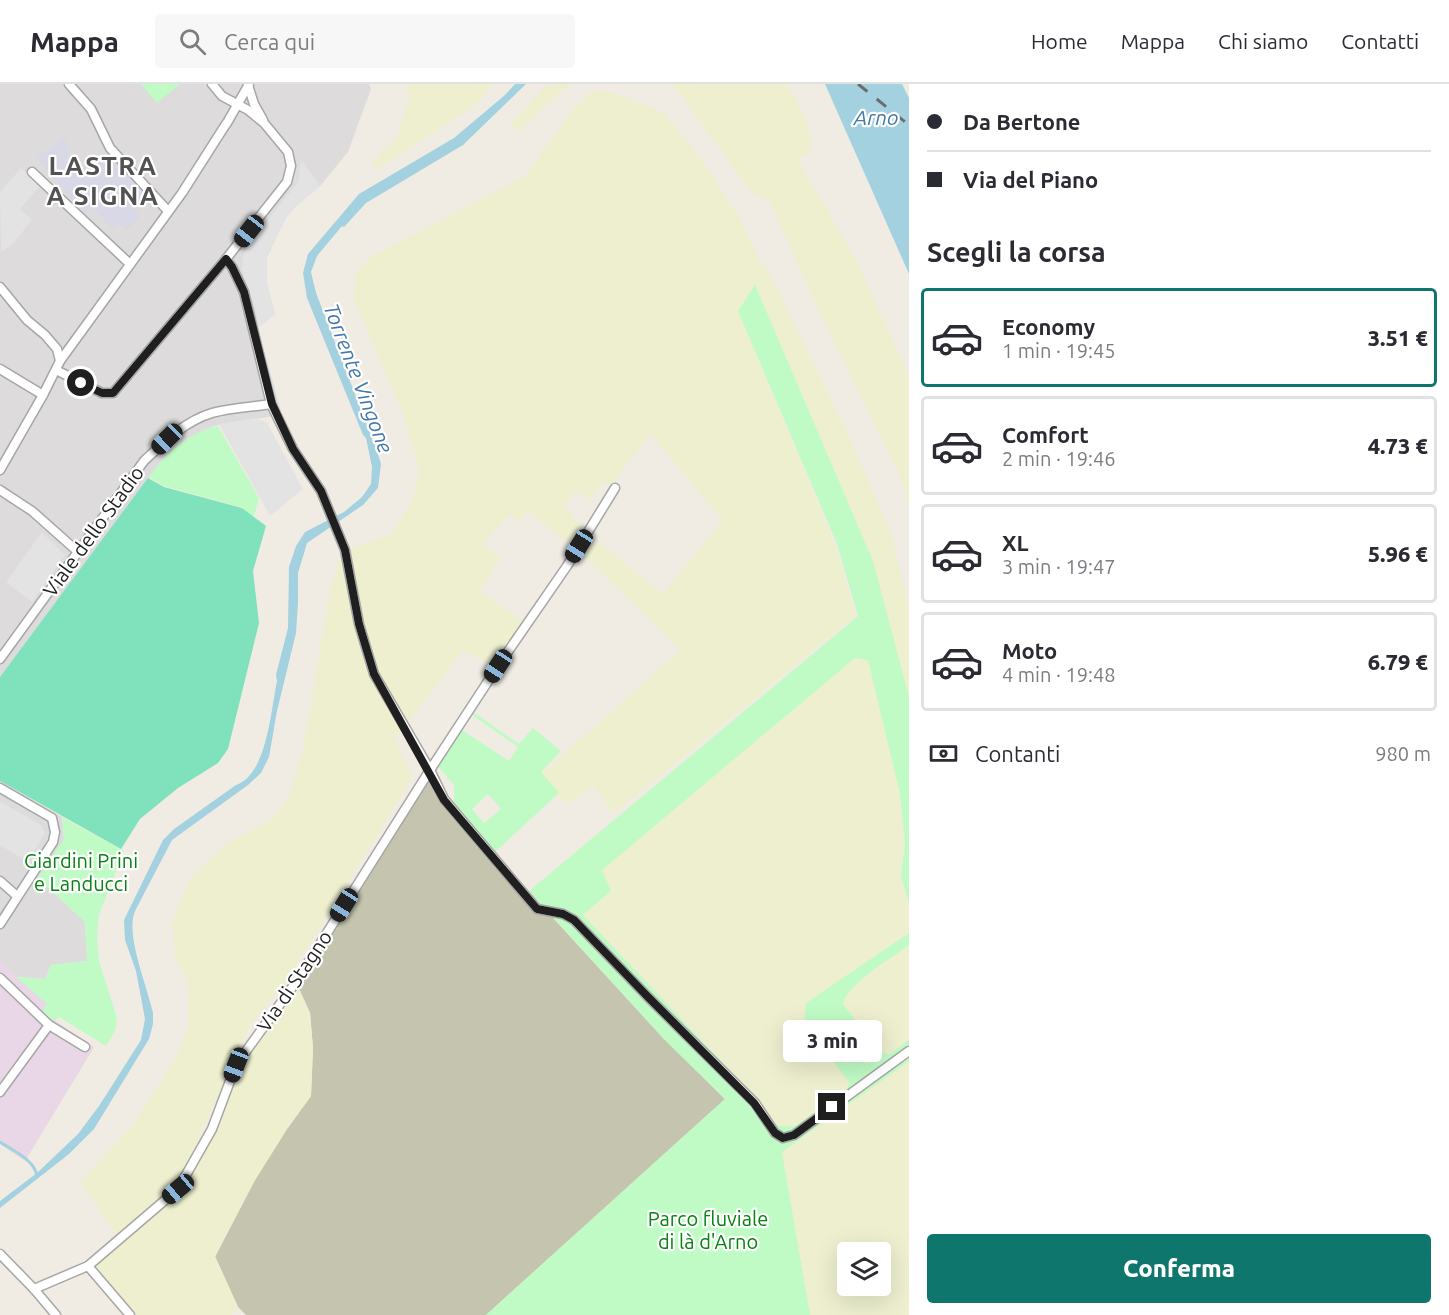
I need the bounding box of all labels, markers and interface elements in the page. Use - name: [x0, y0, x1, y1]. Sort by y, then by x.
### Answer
- search box: [155, 14, 575, 68]
- icon: search: [176, 25, 209, 58]
- text: Mappa: [30, 26, 119, 57]
- text: Cerca qui: [224, 29, 315, 54]
- text: Home: [1031, 29, 1088, 53]
- text: Mappa: [1121, 29, 1185, 53]
- text: Chi siamo: [1218, 29, 1308, 53]
- text: Contatti: [1341, 29, 1419, 53]
- water label: Arno: [853, 105, 898, 129]
- text: Da Bertone: [963, 109, 1080, 134]
- district label: LASTRA A SIGNA: [46, 151, 160, 210]
- text: Via del Piano: [963, 167, 1098, 192]
- car: [231, 211, 267, 251]
- text: Scegli la corsa: [927, 237, 1106, 267]
- water label: Torrente Vingone: [319, 300, 399, 457]
- icon: car: [930, 311, 984, 365]
- text: Economy: [1002, 314, 1095, 339]
- text: 3.51 €: [1368, 325, 1428, 350]
- text: 1 min · 19:45: [1002, 339, 1116, 362]
- route start: [67, 369, 94, 396]
- icon: car: [930, 419, 984, 473]
- car: [148, 420, 186, 458]
- text: Comfort: [1002, 422, 1089, 447]
- text: 4.73 €: [1368, 433, 1428, 458]
- text: 2 min · 19:46: [1002, 447, 1116, 470]
- street label: Viale dello Stadio: [38, 461, 148, 601]
- car: [562, 526, 596, 566]
- icon: car: [930, 527, 984, 581]
- text: XL: [1002, 530, 1029, 555]
- text: 5.96 €: [1368, 541, 1428, 566]
- text: 3 min · 19:47: [1002, 555, 1116, 578]
- icon: car: [930, 635, 984, 689]
- text: Moto: [1002, 638, 1057, 663]
- car: [481, 646, 515, 686]
- text: 6.79 €: [1368, 649, 1428, 674]
- text: 4 min · 19:48: [1002, 663, 1116, 686]
- icon: cash: [927, 737, 960, 770]
- text: Contanti: [975, 741, 1060, 766]
- text: 980 m: [1375, 742, 1431, 765]
- park label: Giardini Prini e Landucci: [24, 849, 138, 895]
- car: [327, 885, 361, 925]
- street label: Via di Stagno: [252, 926, 336, 1036]
- callout: 3 min: [782, 1020, 882, 1062]
- text: 3 min: [807, 1029, 858, 1052]
- car: [221, 1045, 251, 1085]
- route end: [818, 1093, 845, 1120]
- car: [158, 1171, 198, 1207]
- park label: Parco fluviale di là d'Arno: [648, 1207, 768, 1253]
- button: Conferma: [927, 1234, 1431, 1303]
- map controls: [837, 1242, 891, 1296]
- button: layers: [837, 1242, 891, 1296]

